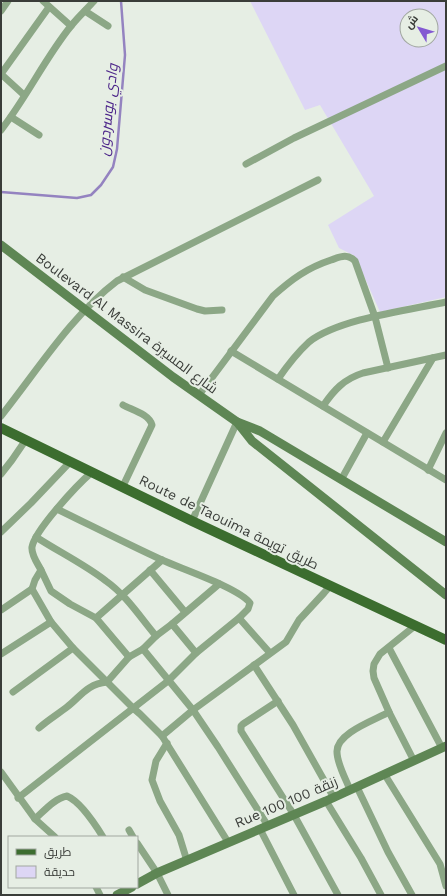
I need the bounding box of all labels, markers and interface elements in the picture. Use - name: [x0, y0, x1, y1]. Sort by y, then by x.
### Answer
- north arrow: [399, 8, 439, 48]
- text: ش: [402, 13, 421, 32]
- water label: وادي بوسردون: [94, 62, 125, 157]
- street label: Boulevard Al Massira شارع المسيرة: [32, 249, 221, 397]
- street label: Route de Taouima طريق تويمة: [136, 472, 321, 573]
- street label: Rue 100 زنقة 100: [232, 773, 340, 831]
- legend: [8, 836, 138, 888]
- text: طريق: [44, 845, 72, 859]
- text: حديقة: [44, 865, 75, 879]

